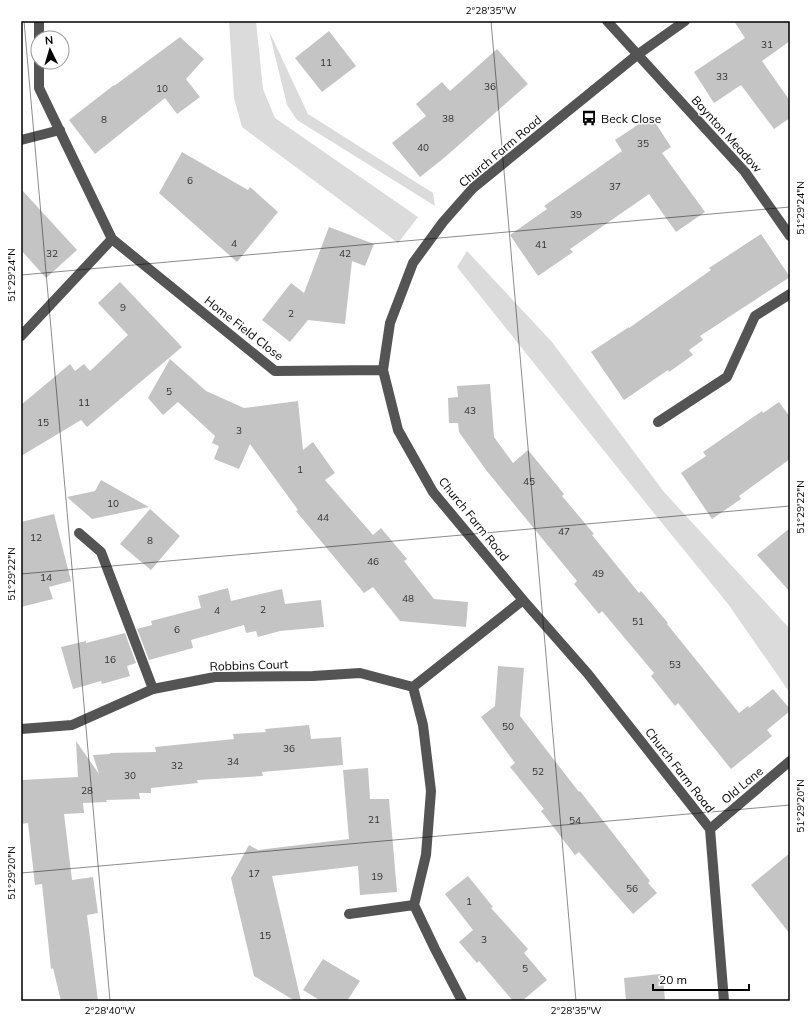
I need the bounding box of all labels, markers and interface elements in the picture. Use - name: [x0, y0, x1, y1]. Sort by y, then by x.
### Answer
- text: 2°28'35"W: [466, 4, 516, 17]
- north arrow: [30, 30, 70, 70]
- text: N: [44, 33, 54, 47]
- house number: 31: [761, 38, 773, 51]
- house number: 11: [320, 56, 332, 69]
- house number: 33: [716, 70, 728, 83]
- house number: 36: [484, 80, 496, 93]
- house number: 10: [156, 82, 168, 95]
- street label: Baynton Meadow: [689, 92, 766, 176]
- bus stop icon: Beck Close: [580, 109, 598, 127]
- place label: Beck Close: [601, 111, 661, 126]
- house number: 38: [442, 112, 454, 125]
- street label: Church Farm Road: [455, 112, 545, 190]
- house number: 8: [101, 113, 107, 126]
- house number: 35: [637, 137, 649, 150]
- house number: 40: [417, 141, 429, 154]
- house number: 6: [187, 174, 193, 187]
- house number: 37: [609, 180, 621, 193]
- text: 51°29'24"N: [794, 181, 807, 235]
- house number: 39: [570, 208, 582, 221]
- house number: 4: [231, 237, 237, 250]
- house number: 41: [535, 238, 547, 251]
- house number: 32: [46, 247, 58, 260]
- house number: 42: [339, 247, 351, 260]
- text: 51°29'24"N: [5, 248, 18, 302]
- street label: Home Field Close: [202, 293, 286, 363]
- house number: 9: [120, 301, 126, 314]
- house number: 2: [288, 307, 294, 320]
- house number: 5: [166, 385, 172, 398]
- house number: 11: [78, 396, 90, 409]
- house number: 43: [464, 404, 476, 417]
- house number: 15: [37, 416, 49, 429]
- house number: 3: [236, 424, 242, 437]
- house number: 1: [297, 463, 303, 476]
- street label: Church Farm Road: [436, 474, 512, 564]
- house number: 45: [523, 475, 535, 488]
- text: 51°29'22"N: [794, 480, 807, 534]
- house number: 10: [107, 497, 119, 510]
- house number: 44: [317, 511, 329, 524]
- house number: 47: [558, 525, 570, 538]
- house number: 12: [30, 531, 42, 544]
- house number: 8: [147, 534, 153, 547]
- text: 51°29'22"N: [5, 547, 18, 601]
- house number: 46: [367, 555, 379, 568]
- house number: 49: [592, 567, 604, 580]
- house number: 14: [40, 571, 52, 584]
- house number: 48: [402, 592, 414, 605]
- house number: 2: [260, 603, 266, 616]
- house number: 4: [214, 604, 220, 617]
- house number: 51: [632, 615, 644, 628]
- house number: 6: [174, 623, 180, 636]
- house number: 16: [104, 653, 116, 666]
- street label: Robbins Court: [209, 656, 289, 674]
- house number: 53: [669, 658, 681, 671]
- house number: 50: [502, 720, 514, 733]
- street label: Church Farm Road: [642, 725, 718, 815]
- house number: 36: [283, 742, 295, 755]
- house number: 34: [227, 755, 239, 768]
- house number: 32: [171, 759, 183, 772]
- street label: Old Lane: [718, 763, 766, 807]
- house number: 52: [532, 765, 544, 778]
- house number: 30: [124, 769, 136, 782]
- text: 51°29'20"N: [794, 779, 807, 833]
- house number: 28: [81, 784, 93, 797]
- house number: 21: [368, 813, 380, 826]
- house number: 54: [569, 814, 581, 827]
- text: 51°29'20"N: [5, 846, 18, 900]
- house number: 17: [248, 867, 260, 880]
- house number: 19: [371, 870, 383, 883]
- house number: 56: [626, 882, 638, 895]
- house number: 1: [466, 895, 472, 908]
- house number: 15: [259, 929, 271, 942]
- house number: 3: [481, 933, 487, 946]
- house number: 5: [522, 962, 528, 975]
- scale bar: [653, 966, 749, 992]
- text: 20 m: [659, 972, 687, 987]
- text: 2°28'40"W: [85, 1004, 135, 1017]
- text: 2°28'35"W: [551, 1004, 601, 1017]

